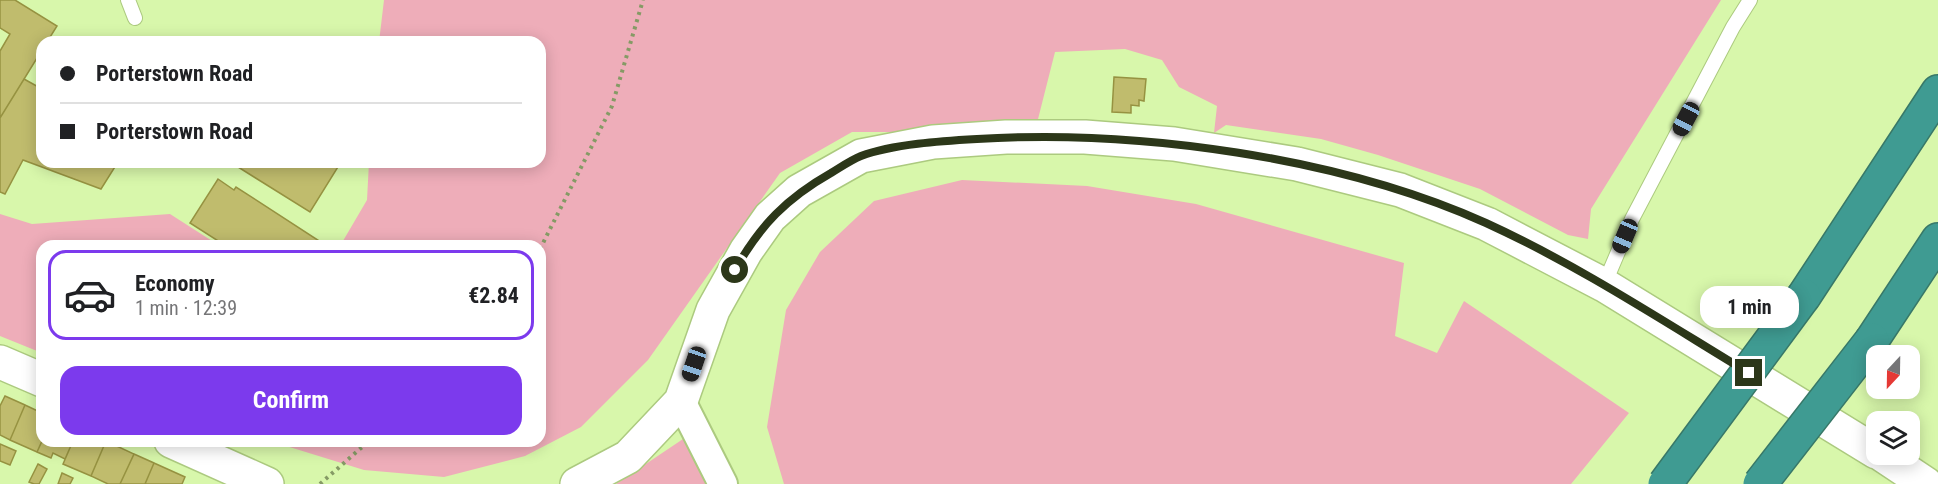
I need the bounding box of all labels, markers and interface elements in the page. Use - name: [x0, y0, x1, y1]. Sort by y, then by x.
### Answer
- text: Porterstown Road: [96, 61, 253, 86]
- car: [1670, 99, 1702, 139]
- text: Porterstown Road: [96, 119, 253, 144]
- car: [1610, 216, 1640, 256]
- route start: [721, 256, 748, 283]
- icon: car: [63, 268, 117, 322]
- text: Economy: [135, 271, 215, 296]
- text: €2.84: [468, 283, 519, 308]
- callout: 1 min: [1700, 286, 1798, 328]
- text: 1 min: [1727, 295, 1772, 319]
- text: 1 min · 12:39: [135, 296, 237, 320]
- car: [680, 344, 708, 384]
- north arrow: [1866, 345, 1920, 399]
- map controls: [1866, 345, 1920, 465]
- route end: [1735, 359, 1762, 386]
- button: Confirm: [60, 366, 522, 435]
- button: layers: [1866, 411, 1920, 465]

